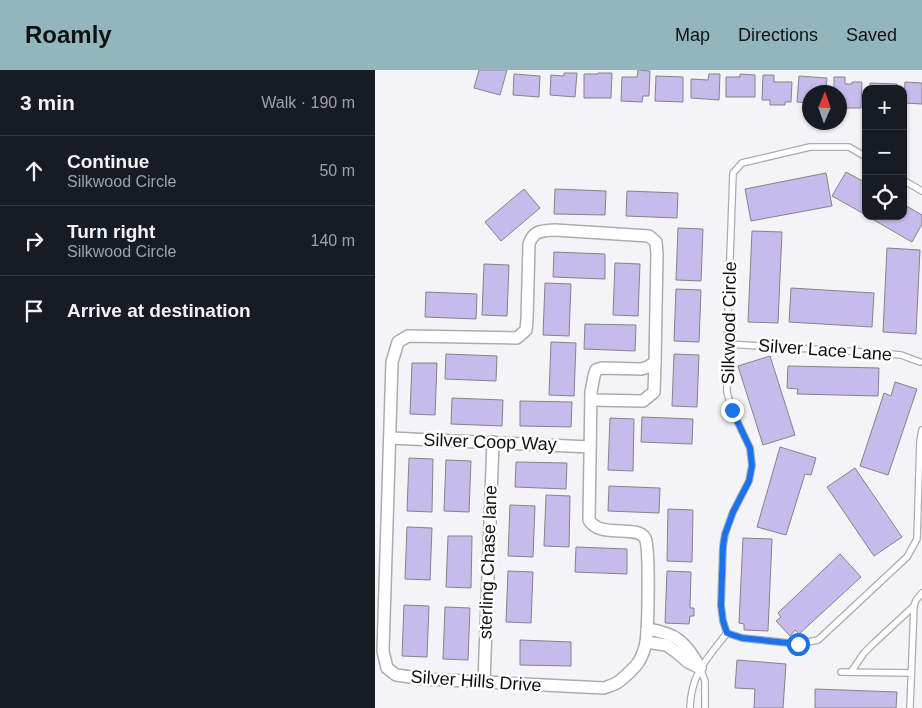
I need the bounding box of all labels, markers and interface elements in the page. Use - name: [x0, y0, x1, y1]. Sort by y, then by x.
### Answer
- text: Roamly: [25, 21, 112, 48]
- text: Map: [675, 25, 710, 45]
- text: Directions: [738, 25, 818, 45]
- text: Saved: [846, 25, 897, 45]
- north arrow: [802, 85, 847, 130]
- map controls: [862, 85, 907, 220]
- button: +: [862, 85, 907, 130]
- text: 3 min: [20, 91, 75, 114]
- text: Walk · 190 m: [261, 94, 355, 111]
- button: −: [862, 130, 907, 175]
- text: Continue: [67, 151, 149, 172]
- icon: ahead: [20, 157, 48, 185]
- text: 50 m: [319, 162, 355, 179]
- text: Silkwood Circle: [67, 173, 176, 190]
- button: locate: [862, 175, 907, 220]
- text: Turn right: [67, 221, 155, 242]
- icon: right: [20, 227, 48, 255]
- text: 140 m: [311, 232, 355, 249]
- text: Silkwood Circle: [67, 243, 176, 260]
- street label: Silkwood Circle: [718, 261, 740, 385]
- icon: arrive: [20, 297, 48, 325]
- text: Arrive at destination: [67, 300, 251, 321]
- street label: Silver Lace Lane: [757, 335, 893, 365]
- route end: [721, 399, 744, 422]
- street label: Silver Coop Way: [423, 430, 557, 454]
- street label: sterling Chase lane: [475, 485, 501, 639]
- route start: [787, 633, 810, 656]
- street label: Silver Hills Drive: [410, 666, 542, 696]

